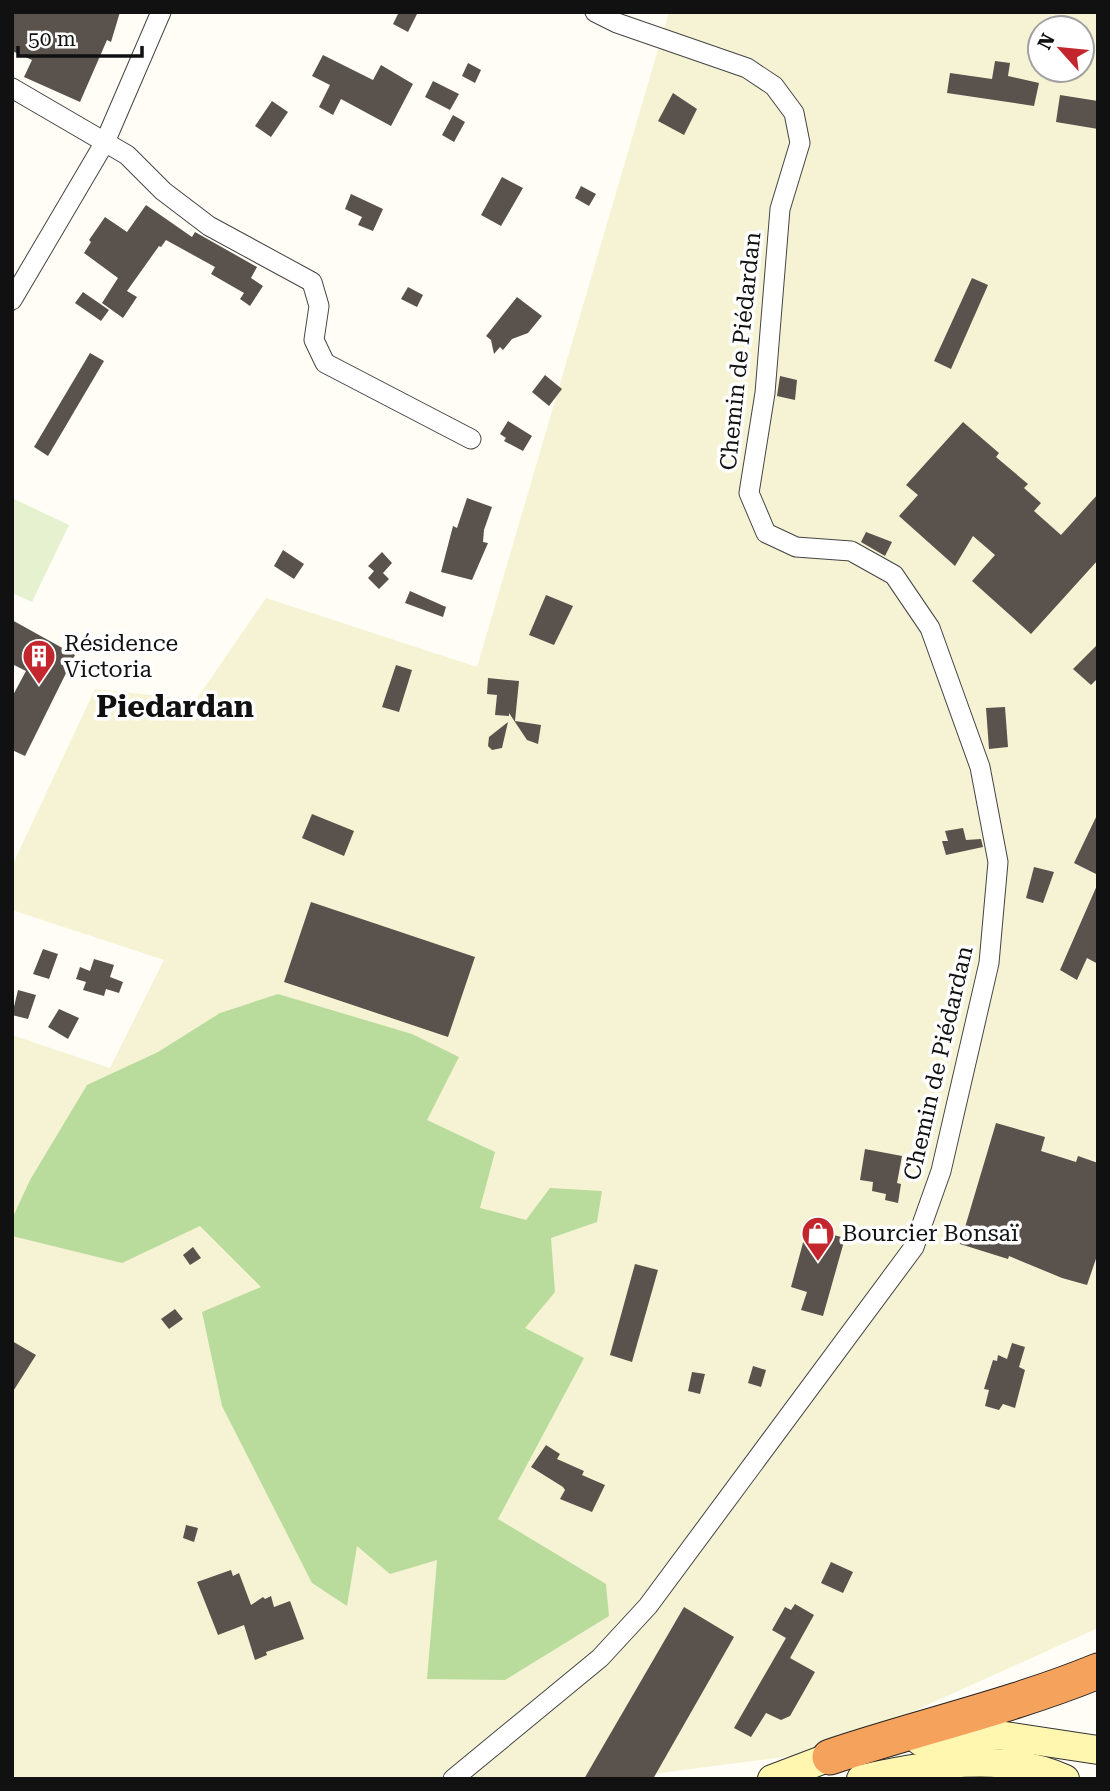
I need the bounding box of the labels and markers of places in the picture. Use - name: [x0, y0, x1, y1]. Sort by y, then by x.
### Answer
- place label: Résidence Victoria: [64, 630, 178, 683]
- building icon: Résidence Victoria: [20, 637, 58, 686]
- shop icon: Bourcier Bonsaï: [799, 1214, 837, 1263]
- place label: Bourcier Bonsaï: [842, 1220, 1019, 1247]

